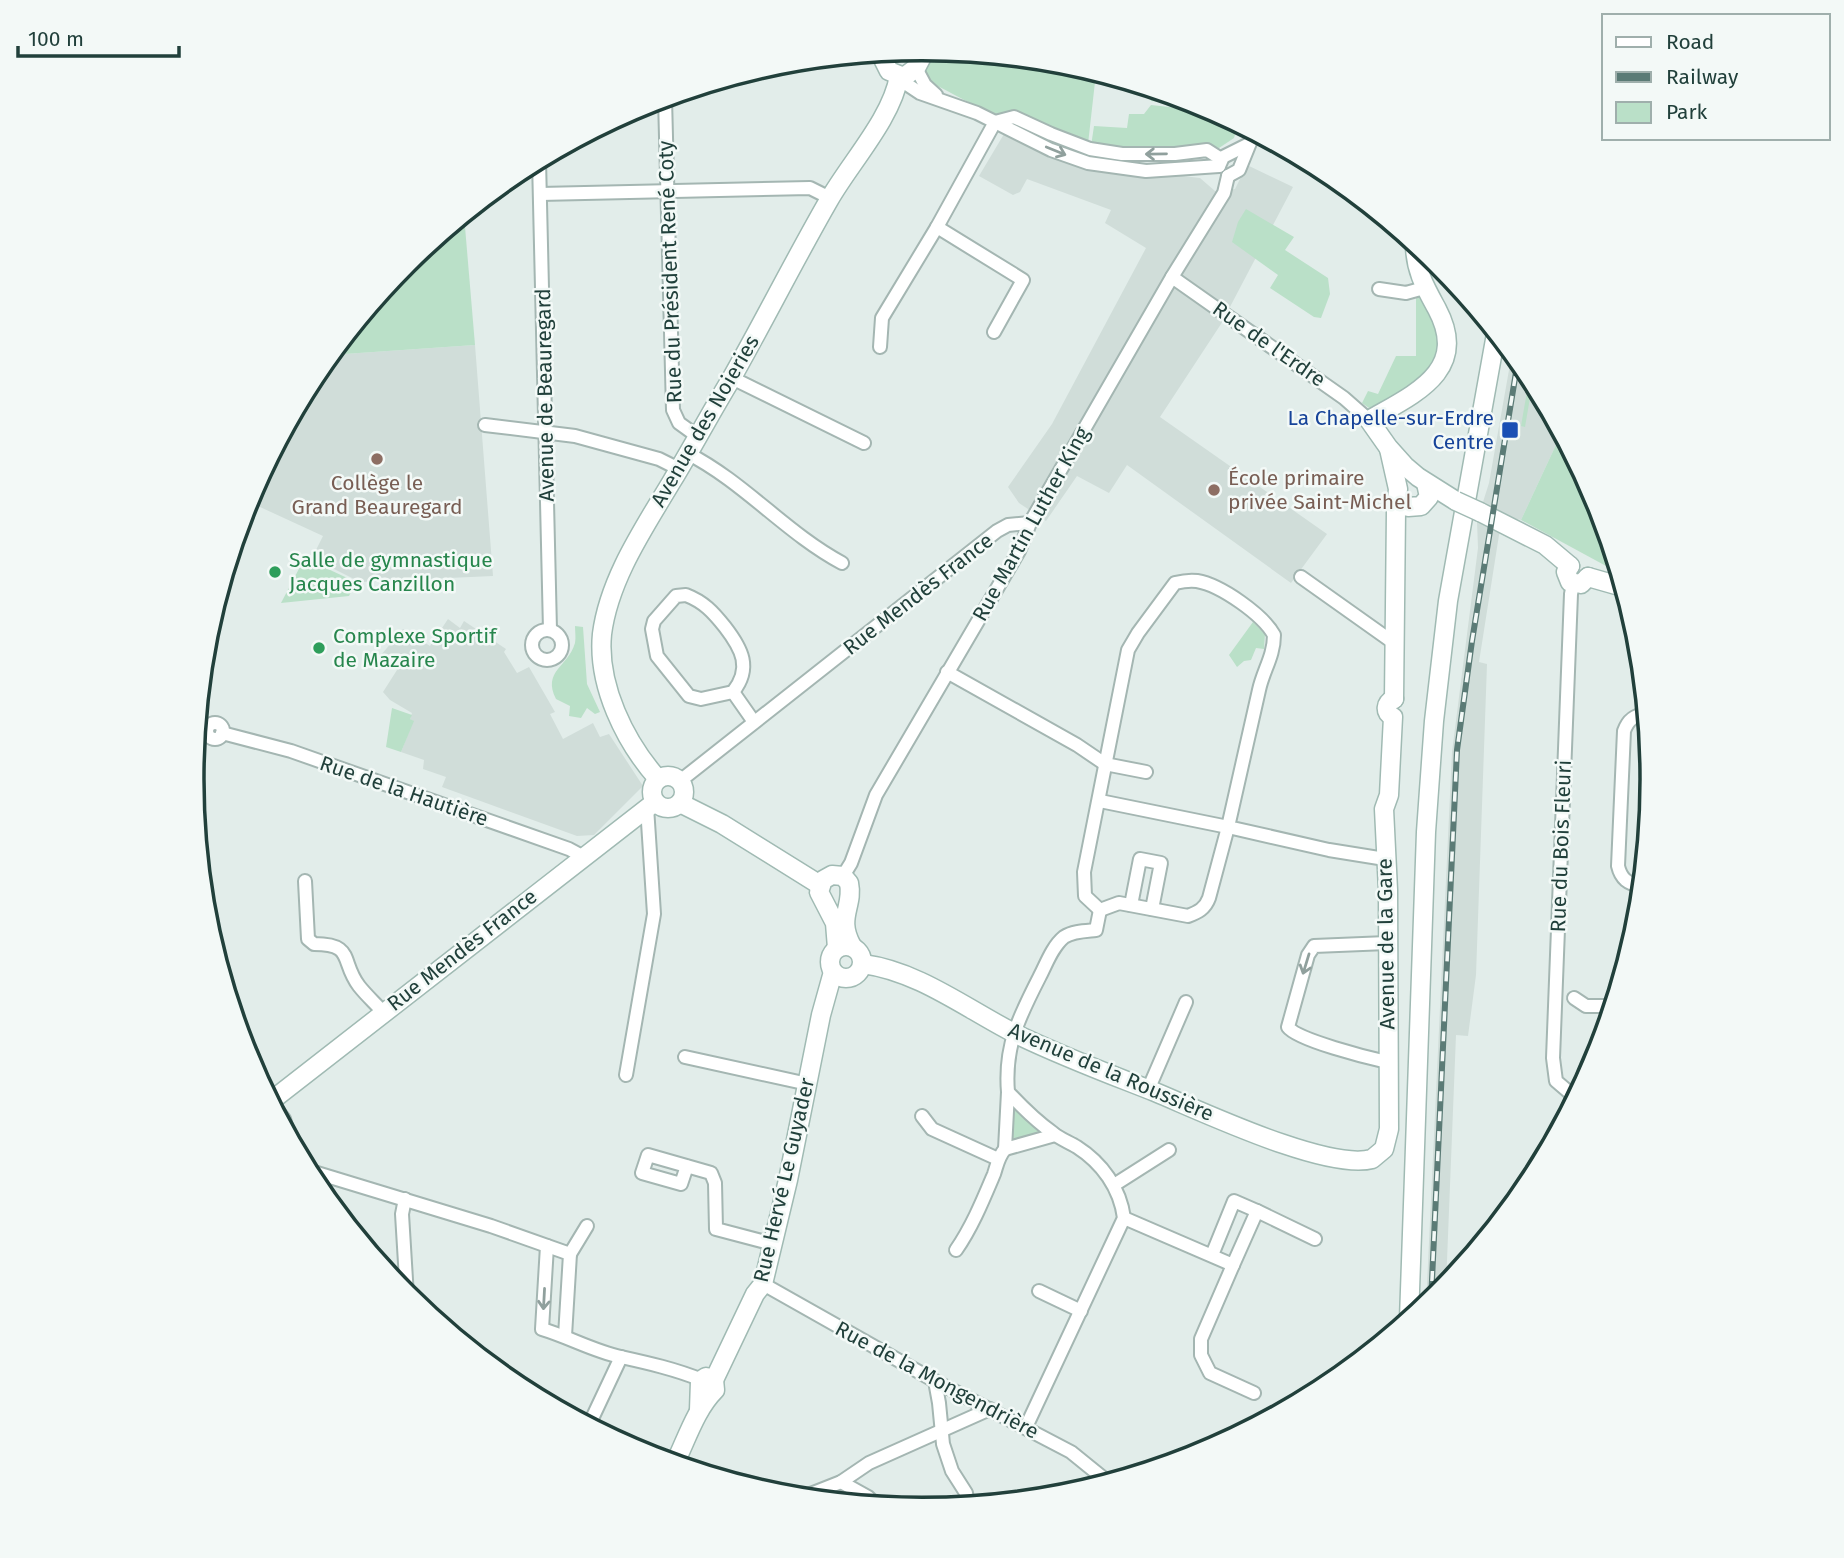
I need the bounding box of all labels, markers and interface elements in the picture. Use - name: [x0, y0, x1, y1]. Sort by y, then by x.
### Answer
- scale bar: [18, 14, 178, 58]
- legend: [1602, 14, 1830, 140]
- text: 100 m: [28, 26, 84, 52]
- text: Road: [1666, 29, 1714, 55]
- text: Railway: [1666, 64, 1739, 90]
- text: Park: [1666, 99, 1708, 125]
- street label: Rue du Président René Coty: [652, 140, 688, 404]
- one-way arrow: [1045, 146, 1067, 159]
- one-way arrow: [1144, 148, 1167, 161]
- street label: Avenue de Beauregard: [530, 288, 560, 502]
- street label: Rue de l'Erdre: [1208, 296, 1330, 392]
- street label: Avenue des Noieries: [645, 330, 765, 511]
- place label: La Chapelle-sur-Erdre Centre: [1288, 405, 1494, 455]
- marker: La Chapelle-sur-Erdre Centre: [1500, 420, 1520, 440]
- street label: Rue Martin Luther King: [967, 422, 1095, 626]
- marker: Collège le Grand Beauregard: [369, 451, 385, 467]
- place label: École primaire privée Saint-Michel: [1228, 465, 1412, 515]
- place label: Collège le Grand Beauregard: [291, 470, 463, 520]
- marker: École primaire privée Saint-Michel: [1206, 482, 1222, 498]
- street label: Rue Mendès France: [838, 527, 998, 661]
- place label: Salle de gymnastique Jacques Canzillon: [289, 547, 493, 597]
- marker: Salle de gymnastique Jacques Canzillon: [267, 564, 283, 580]
- place label: Complexe Sportif de Mazaire: [333, 623, 498, 673]
- marker: Complexe Sportif de Mazaire: [311, 640, 327, 656]
- street label: Rue de la Hautière: [316, 750, 492, 832]
- street label: Rue du Bois Fleuri: [1545, 759, 1577, 933]
- street label: Avenue de la Gare: [1372, 858, 1400, 1030]
- street label: Rue Mendès France: [382, 883, 542, 1017]
- one-way arrow: [1299, 952, 1312, 974]
- street label: Avenue de la Roussière: [1004, 1017, 1218, 1127]
- street label: Rue Hervé Le Guyader: [748, 1075, 820, 1285]
- one-way arrow: [537, 1287, 550, 1310]
- street label: Rue de la Mongendrière: [831, 1315, 1043, 1445]

